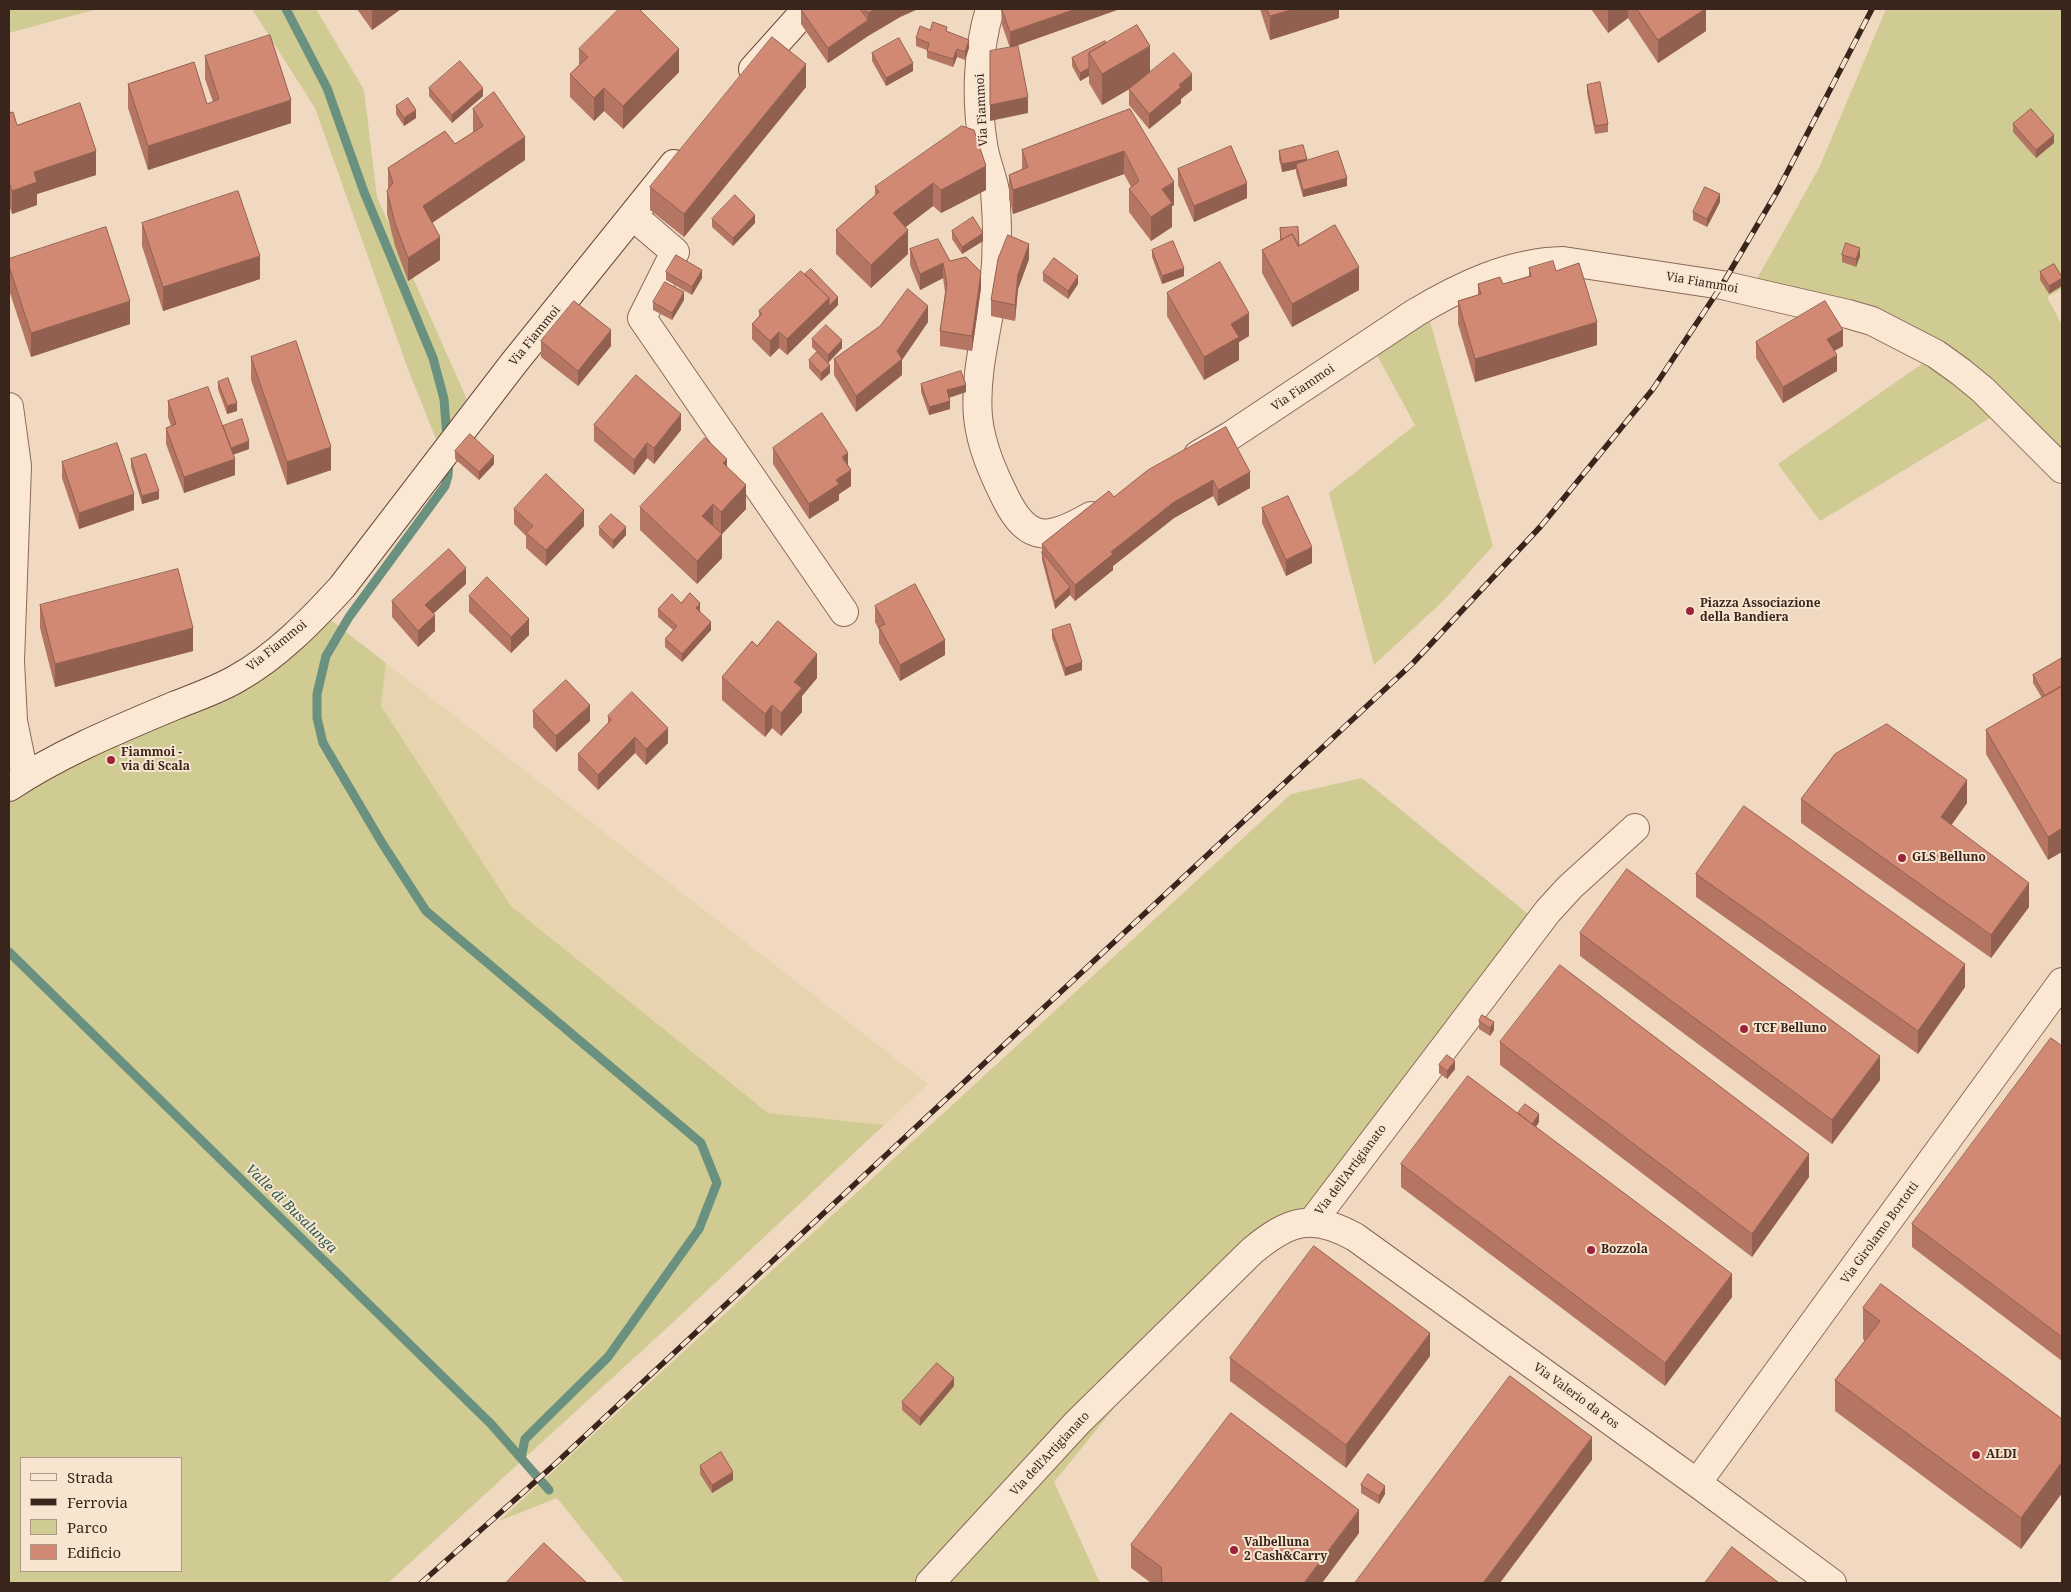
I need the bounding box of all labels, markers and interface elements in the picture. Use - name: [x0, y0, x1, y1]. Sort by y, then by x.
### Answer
- street label: Via Fiammoi: [973, 73, 991, 147]
- street label: Via Fiammoi: [1665, 270, 1739, 296]
- street label: Via Fiammoi: [506, 303, 564, 369]
- street label: Via Fiammoi: [1269, 362, 1337, 414]
- place label: Piazza Associazione della Bandiera: [1700, 597, 1821, 625]
- marker: Piazza Associazione della Bandiera: [1684, 605, 1696, 617]
- street label: Via Fiammoi: [244, 617, 310, 675]
- place label: Fiammoi - via di Scala: [121, 746, 190, 774]
- marker: Fiammoi - via di Scala: [105, 754, 117, 766]
- place label: GLS Belluno: [1912, 851, 1986, 865]
- marker: GLS Belluno: [1896, 852, 1908, 864]
- place label: TCF Belluno: [1754, 1022, 1827, 1036]
- marker: TCF Belluno: [1738, 1023, 1750, 1035]
- street label: Via dell'Artigianato: [1312, 1122, 1390, 1218]
- water label: Valle di Busalunga: [242, 1161, 340, 1257]
- street label: Via Girolamo Bortotti: [1838, 1179, 1922, 1287]
- place label: Bozzola: [1601, 1243, 1648, 1257]
- marker: Bozzola: [1585, 1244, 1597, 1256]
- street label: Via Valerio da Pos: [1530, 1360, 1622, 1432]
- street label: Via dell'Artigianato: [1007, 1409, 1093, 1499]
- place label: ALDI: [1986, 1448, 2017, 1462]
- marker: ALDI: [1970, 1449, 1982, 1461]
- legend: [20, 1457, 182, 1572]
- text: Strada: [67, 1467, 113, 1487]
- text: Ferrovia: [67, 1492, 128, 1512]
- text: Parco: [67, 1517, 108, 1537]
- place label: Valbelluna 2 Cash&Carry: [1244, 1536, 1327, 1564]
- text: Edificio: [67, 1542, 121, 1562]
- marker: Valbelluna 2 Cash&Carry: [1228, 1544, 1240, 1556]

